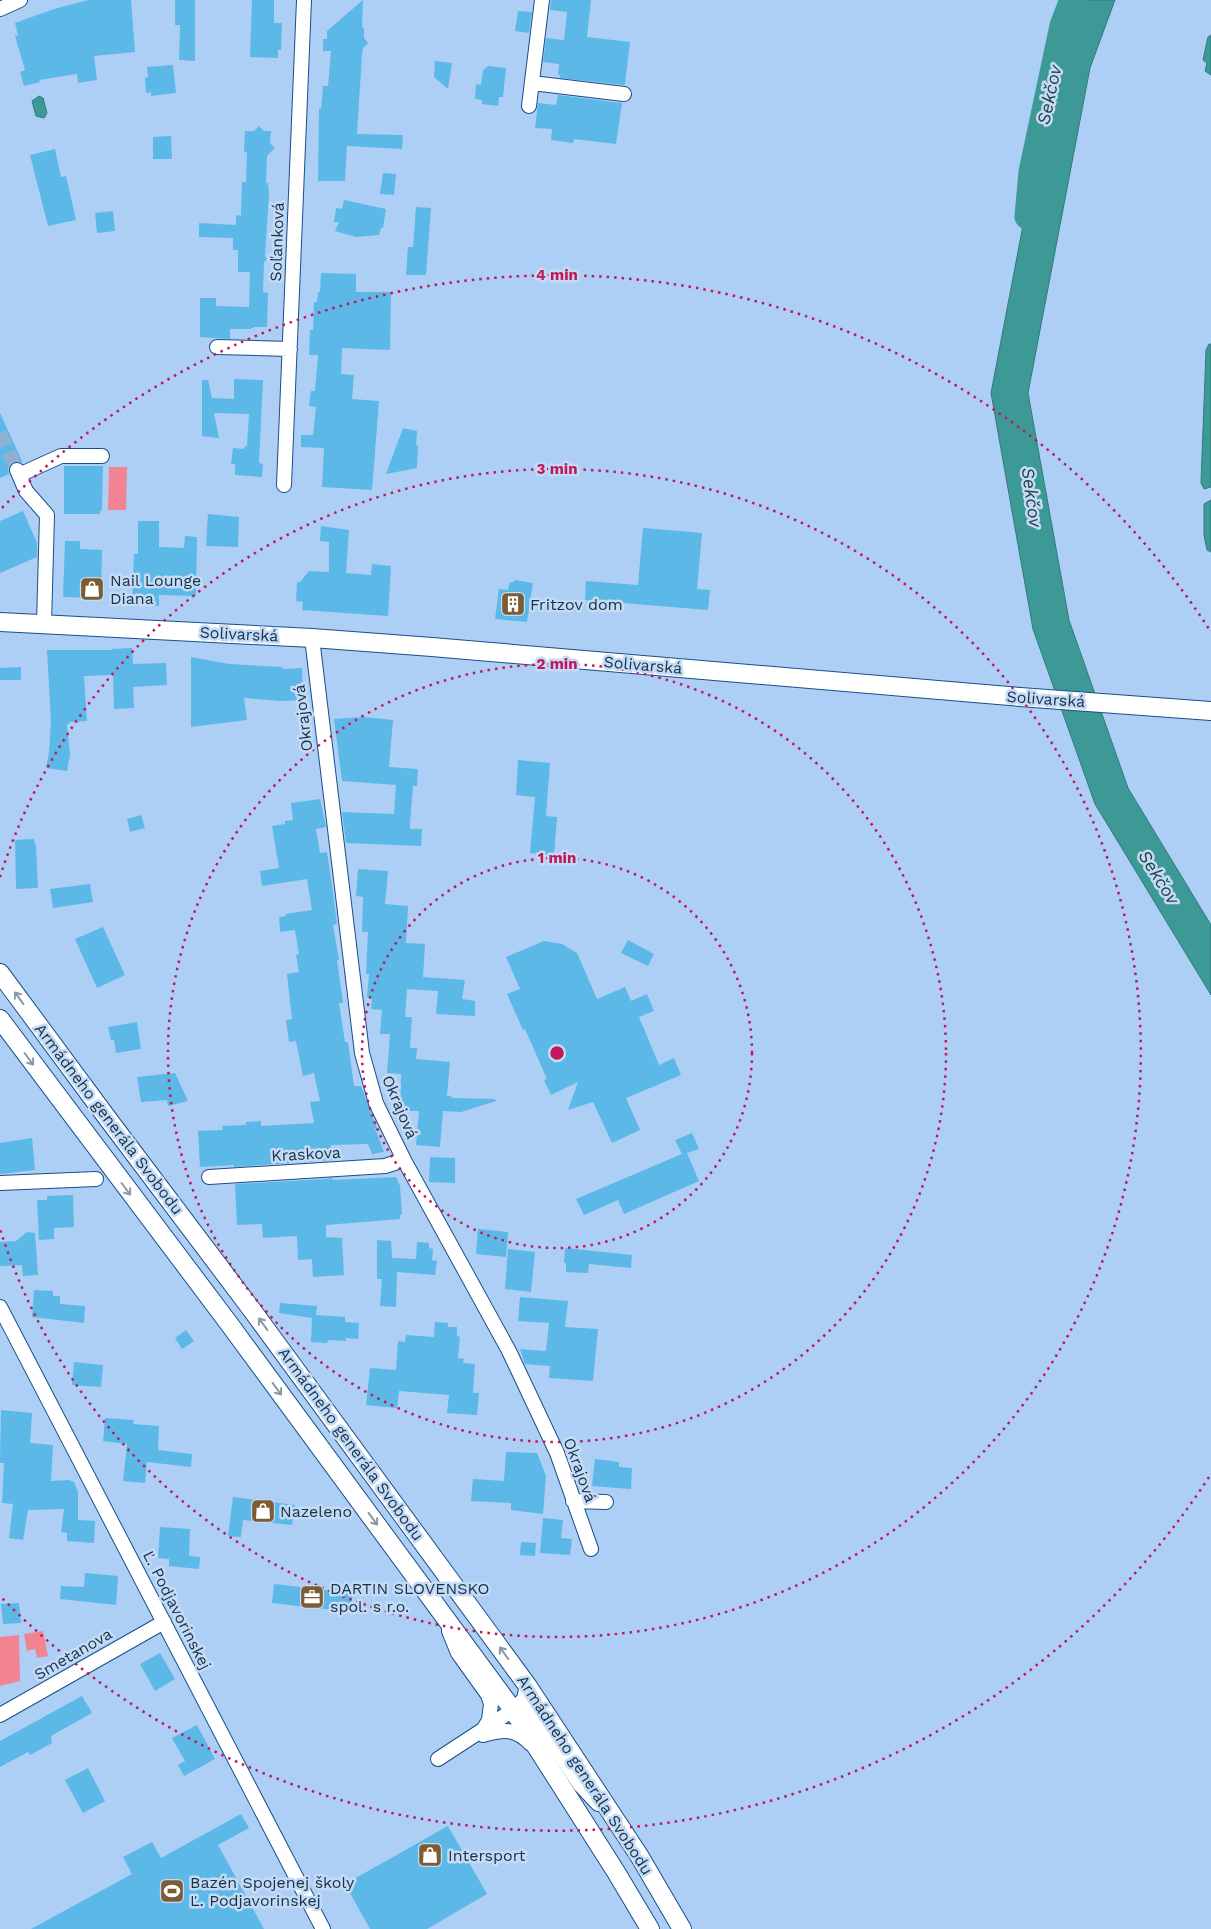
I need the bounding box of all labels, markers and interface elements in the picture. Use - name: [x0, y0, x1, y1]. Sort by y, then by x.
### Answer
- water label: Sekčov: [1032, 62, 1066, 127]
- street label: Soľanková: [266, 202, 288, 282]
- text: 4 min: [536, 266, 578, 284]
- text: 3 min: [537, 460, 577, 478]
- water label: Sekčov: [1017, 466, 1047, 529]
- place label: Nail Lounge Diana: [110, 571, 201, 608]
- shop icon: Nail Lounge Diana: [79, 576, 105, 602]
- building icon: Fritzov dom: [500, 591, 526, 617]
- place label: Fritzov dom: [530, 595, 623, 614]
- street label: Solivarská: [199, 622, 279, 646]
- street label: Solivarská: [603, 652, 683, 678]
- text: 2 min: [536, 655, 578, 673]
- street label: Okrajová: [289, 683, 317, 753]
- street label: Solivarská: [1006, 687, 1086, 711]
- water label: Sekčov: [1134, 846, 1184, 909]
- text: 1 min: [538, 849, 576, 867]
- one-way arrow: [13, 992, 24, 1005]
- street label: Armádneho generála Svobodu: [31, 1020, 187, 1218]
- centre of rings: [548, 1044, 566, 1062]
- one-way arrow: [24, 1052, 34, 1066]
- street label: Okrajová: [378, 1072, 422, 1142]
- street label: Kraskova: [271, 1143, 341, 1165]
- one-way arrow: [121, 1182, 131, 1196]
- one-way arrow: [258, 1317, 268, 1331]
- street label: Armádneho generála Svobodu: [274, 1344, 428, 1544]
- one-way arrow: [271, 1382, 282, 1395]
- street label: Okrajová: [560, 1435, 600, 1505]
- shop icon: Nazeleno: [250, 1498, 276, 1524]
- place label: Nazeleno: [280, 1502, 352, 1521]
- one-way arrow: [368, 1512, 378, 1526]
- street label: Ľ. Podjavorinskej: [139, 1547, 215, 1673]
- place label: DARTIN SLOVENSKO spol. s r.o.: [330, 1579, 489, 1616]
- office icon: DARTIN SLOVENSKO spol. s r.o.: [299, 1584, 325, 1610]
- street label: Smetanova: [31, 1624, 115, 1684]
- one-way arrow: [499, 1646, 509, 1660]
- street label: Armádneho generála Svobodu: [513, 1672, 657, 1878]
- shop icon: Intersport: [417, 1842, 443, 1868]
- place label: Intersport: [448, 1846, 526, 1865]
- place label: Bazén Spojenej školy Ľ. Podjavorinskej: [190, 1873, 355, 1910]
- sports icon: Bazén Spojenej školy Ľ. Podjavorinskej: [159, 1878, 185, 1904]

